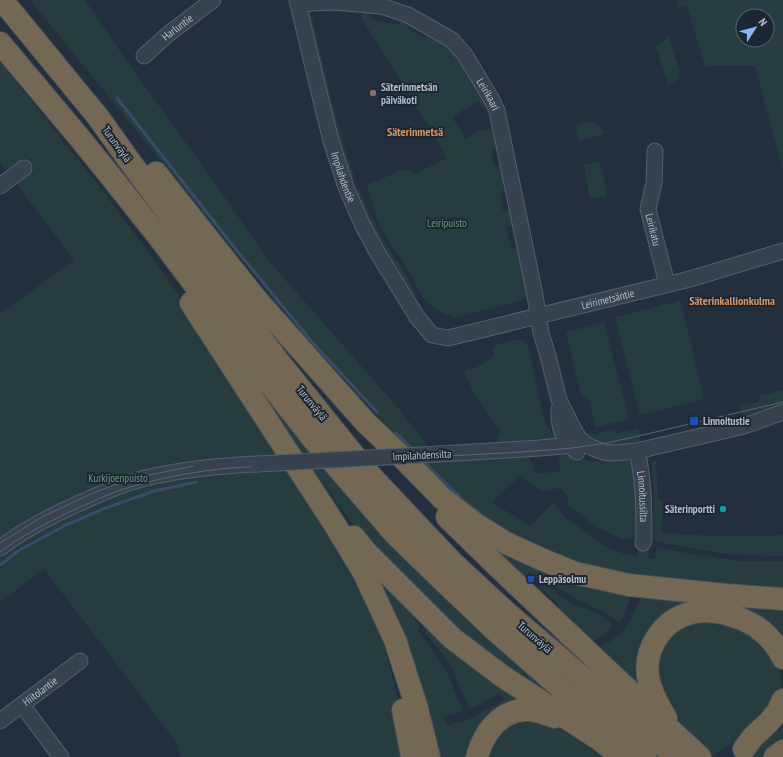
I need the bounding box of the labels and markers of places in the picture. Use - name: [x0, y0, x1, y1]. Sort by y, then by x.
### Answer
- place label: Säterinmetsän päiväkoti: [381, 80, 438, 107]
- marker: Säterinmetsän päiväkoti: [368, 88, 378, 98]
- place label: Linnoitustie: [703, 414, 750, 428]
- marker: Linnoitustie: [688, 415, 700, 427]
- place label: Säterinportti: [665, 502, 716, 516]
- marker: Säterinportti: [718, 504, 728, 514]
- place label: Leppäsolmu: [539, 572, 586, 586]
- marker: Leppäsolmu: [526, 574, 536, 584]

